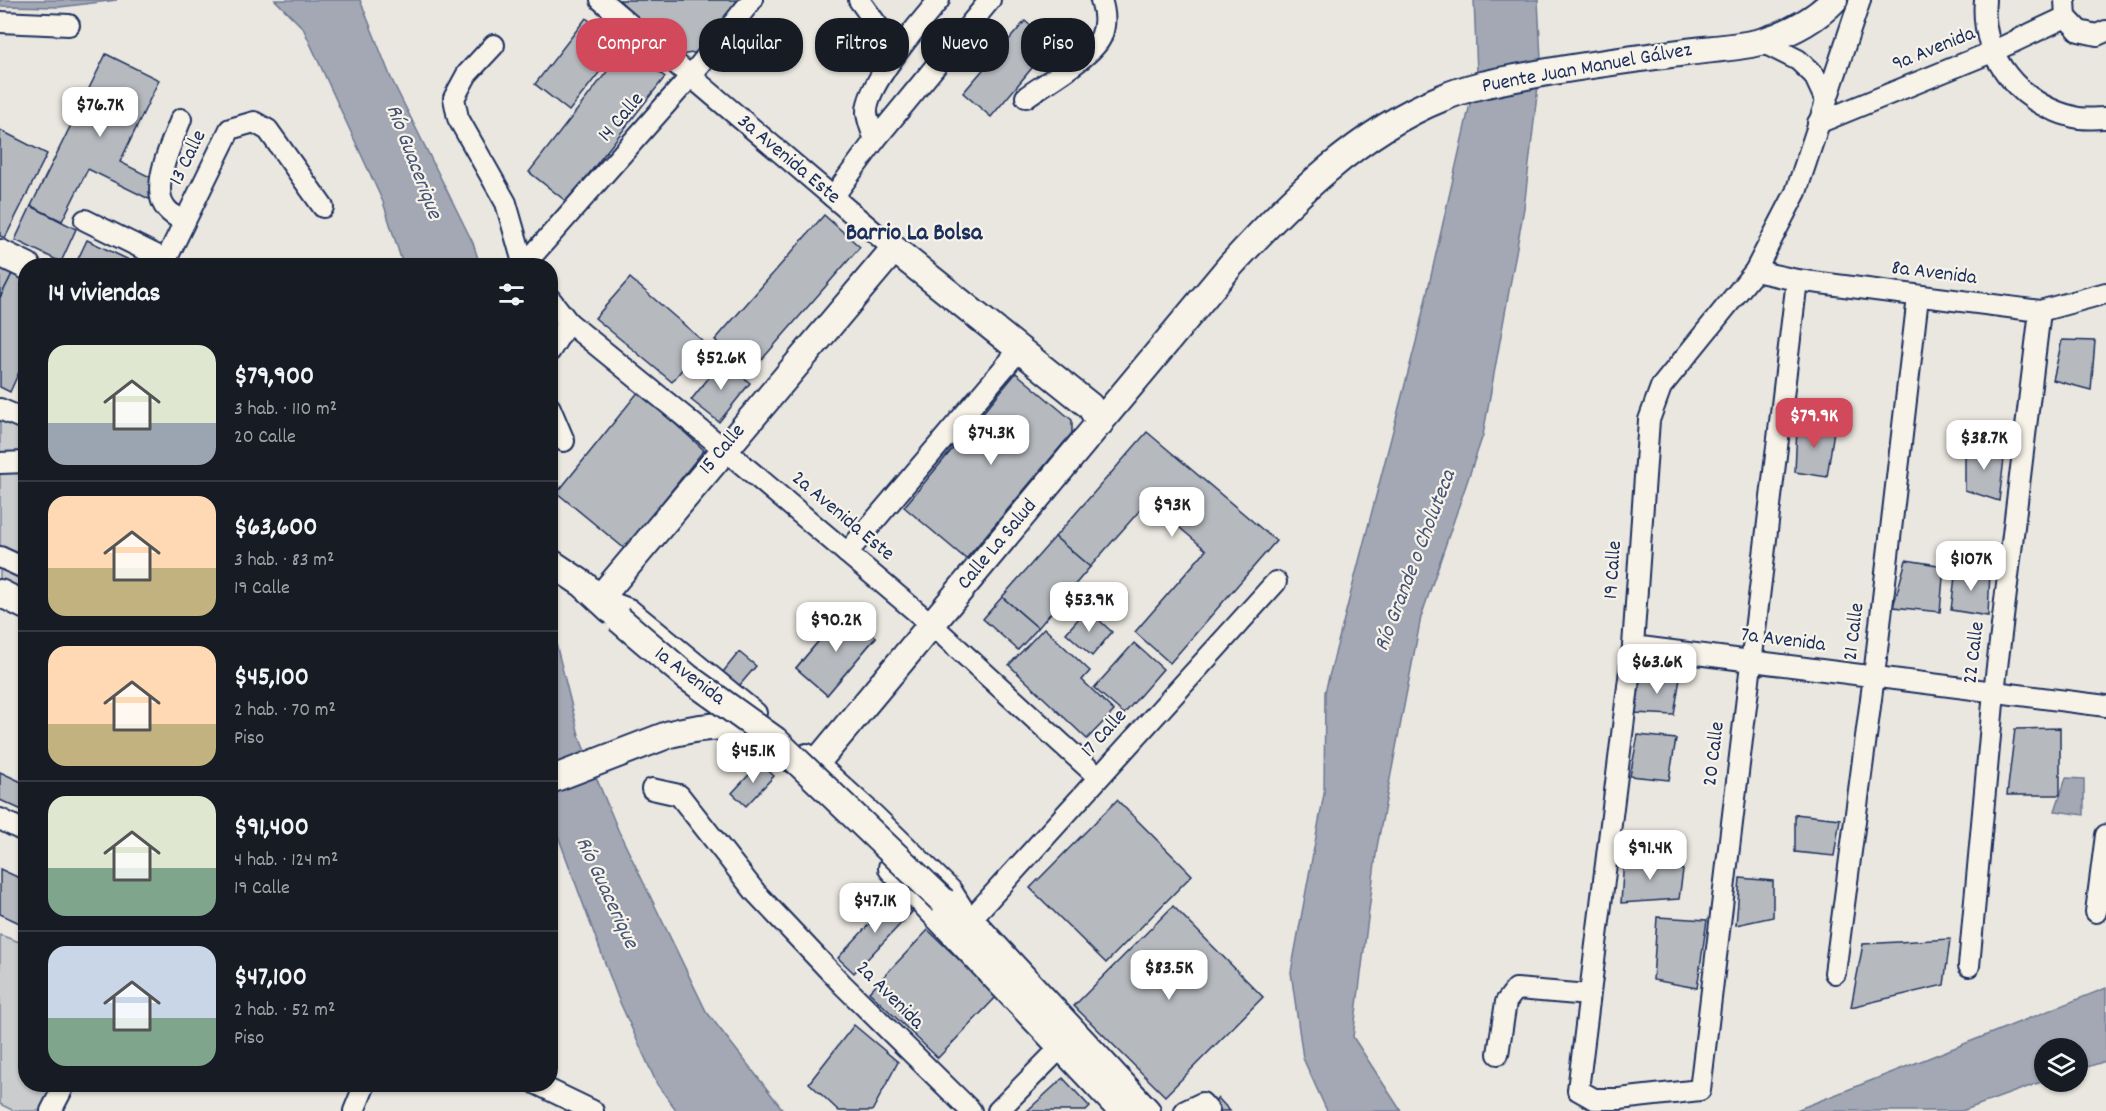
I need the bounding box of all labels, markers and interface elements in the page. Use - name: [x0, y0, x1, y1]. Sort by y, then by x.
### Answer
- chip: Comprar: [576, 18, 687, 72]
- chip: Alquilar: [699, 18, 803, 72]
- chip: Filtros: [815, 18, 909, 72]
- chip: Nuevo: [921, 18, 1009, 72]
- chip: Piso: [1021, 18, 1095, 72]
- street label: 9a Avenida: [1888, 19, 1981, 80]
- street label: Puente Juan Manuel Gálvez: [1480, 36, 1694, 102]
- street label: 14 Calle: [592, 86, 652, 150]
- pin: $76.7K: [51, 87, 149, 138]
- text: $76.7K: [76, 92, 124, 120]
- water label: Río Guacerique: [377, 100, 449, 225]
- street label: 3a Avenida Este: [730, 108, 846, 212]
- street label: 13 Calle: [163, 125, 215, 191]
- district label: Barrio La Bolsa: [846, 217, 983, 251]
- street label: 8a Avenida: [1890, 254, 1980, 294]
- text: 14 viviendas: [48, 276, 160, 313]
- icon: filters: [495, 278, 528, 311]
- pin: $52.6K: [672, 340, 770, 391]
- text: $52.6K: [696, 345, 746, 373]
- text: $79,900: [234, 359, 314, 396]
- icon: home: [96, 369, 168, 441]
- text: 3 hab. · 110 m²: [234, 396, 337, 424]
- pin: $79.9K: [1765, 398, 1863, 449]
- text: $79.9K: [1790, 403, 1838, 431]
- pin: $74.3K: [942, 415, 1040, 466]
- street label: 15 Calle: [693, 418, 753, 482]
- text: $74.3K: [967, 420, 1015, 448]
- pin: $38.7K: [1935, 420, 2033, 471]
- text: 20 Calle: [234, 424, 296, 452]
- text: $38.7K: [1960, 425, 2008, 453]
- water label: Río Grande o Choluteca: [1367, 464, 1465, 656]
- street label: 2a Avenida Este: [784, 465, 900, 569]
- pin: $93K: [1136, 487, 1208, 538]
- text: $93K: [1153, 492, 1191, 520]
- street label: Calle La Salud: [951, 493, 1045, 597]
- text: $63,600: [234, 510, 318, 547]
- icon: home: [96, 520, 168, 592]
- street label: 19 Calle: [1597, 540, 1631, 600]
- pin: $107K: [1929, 541, 2013, 592]
- text: $107K: [1950, 546, 1992, 574]
- text: 3 hab. · 83 m²: [234, 547, 334, 575]
- text: 19 Calle: [234, 575, 290, 603]
- pin: $53.9K: [1040, 582, 1138, 633]
- text: $53.9K: [1064, 587, 1114, 615]
- street label: 21 Calle: [1837, 601, 1873, 663]
- pin: $90.2K: [787, 602, 885, 653]
- text: $90.2K: [810, 607, 862, 635]
- street label: 22 Calle: [1956, 620, 1994, 686]
- street label: 7a Avenida: [1739, 621, 1828, 661]
- street label: 1a Avenida: [647, 640, 732, 714]
- pin: $63.6K: [1608, 644, 1706, 695]
- text: $63.6K: [1631, 649, 1683, 677]
- text: $45,100: [234, 660, 309, 697]
- icon: home: [96, 670, 168, 742]
- text: 2 hab. · 70 m²: [234, 697, 336, 725]
- street label: 17 Calle: [1075, 703, 1135, 765]
- street label: 20 Calle: [1696, 720, 1734, 788]
- text: Piso: [234, 725, 264, 753]
- pin: $45.1K: [704, 733, 802, 784]
- text: $45.1K: [731, 738, 775, 766]
- text: $91,400: [234, 810, 309, 847]
- icon: home: [96, 820, 168, 892]
- pin: $91.4K: [1601, 830, 1699, 881]
- water label: Río Guacerique: [567, 832, 646, 955]
- text: $91.4K: [1628, 835, 1672, 863]
- text: 4 hab. · 124 m²: [234, 847, 338, 875]
- text: 19 Calle: [234, 875, 290, 903]
- pin: $47.1K: [826, 883, 924, 934]
- text: $47.1K: [853, 888, 897, 916]
- pin: $83.5K: [1120, 950, 1218, 1001]
- street label: 2a Avenida: [848, 955, 931, 1038]
- text: $83.5K: [1145, 955, 1193, 983]
- text: $47,100: [234, 960, 307, 997]
- icon: home: [96, 970, 168, 1042]
- text: 2 hab. · 52 m²: [234, 997, 335, 1025]
- text: Piso: [234, 1025, 264, 1053]
- map controls: [2034, 1038, 2088, 1092]
- button: layers: [2034, 1038, 2088, 1092]

